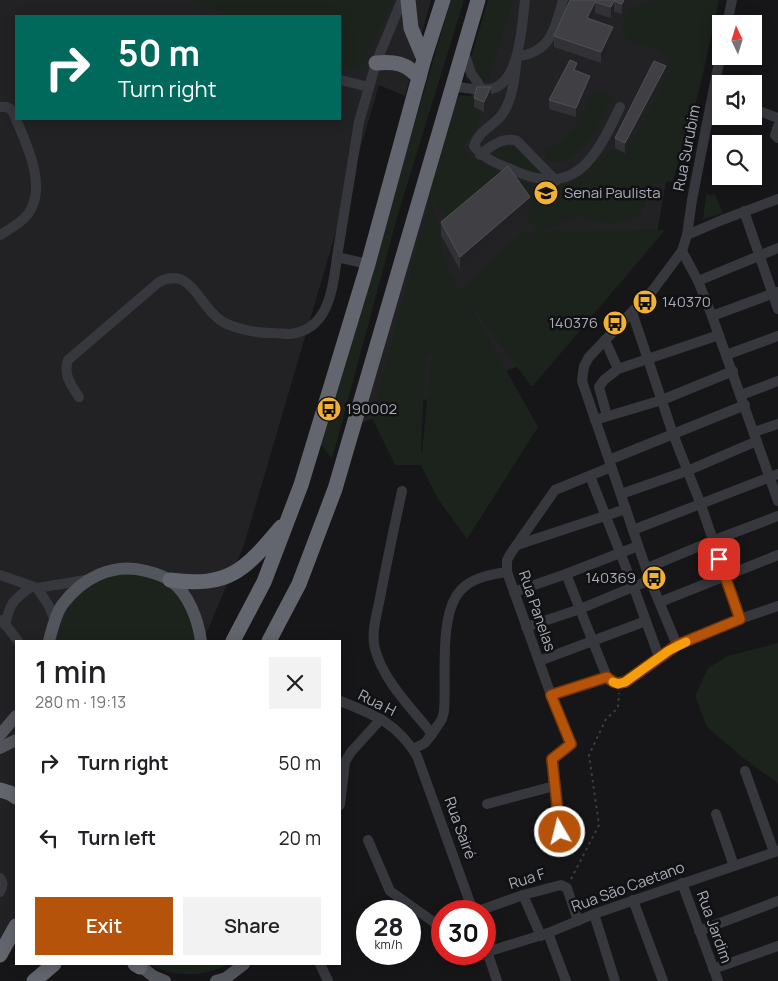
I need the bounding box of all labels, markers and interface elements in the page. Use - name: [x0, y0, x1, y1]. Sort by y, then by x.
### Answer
- north arrow: [712, 15, 762, 65]
- map controls: [712, 15, 762, 185]
- text: 50 m: [118, 29, 200, 77]
- icon: right: [35, 35, 100, 100]
- text: Turn right: [118, 74, 216, 104]
- button: sound: [712, 75, 762, 125]
- street label: Rua Surubim: [668, 103, 705, 193]
- button: search: [712, 135, 762, 185]
- school or university icon: Senai Paulista: [533, 180, 559, 206]
- place label: Senai Paulista: [564, 182, 661, 203]
- bus stop icon: 140370: [632, 289, 658, 315]
- place label: 140370: [662, 291, 711, 312]
- bus stop icon: 140376: [602, 310, 628, 336]
- place label: 140376: [549, 312, 598, 333]
- bus stop icon: 190002: [316, 396, 342, 422]
- place label: 190002: [346, 398, 397, 419]
- pin: [698, 538, 740, 580]
- icon: arrive: [705, 545, 733, 573]
- bus stop icon: 140369: [641, 565, 667, 591]
- place label: 140369: [585, 567, 636, 588]
- street label: Rua Panelas: [514, 568, 561, 654]
- text: 1 min: [35, 651, 107, 692]
- button: close: [269, 657, 321, 709]
- street label: Rua H: [355, 684, 400, 721]
- text: 280 m · 19:13: [35, 691, 126, 713]
- icon: right: [35, 749, 63, 777]
- text: Turn right: [78, 750, 168, 776]
- text: 50 m: [279, 750, 321, 776]
- street label: Rua Sairé: [439, 794, 482, 862]
- position arrow: [533, 805, 585, 857]
- icon: left: [35, 824, 63, 852]
- text: Turn left: [78, 825, 156, 851]
- text: 20 m: [279, 825, 321, 851]
- street label: Rua São Caetano: [568, 856, 687, 917]
- street label: Rua F: [506, 863, 548, 894]
- street label: Rua Jardim: [692, 888, 737, 966]
- button: Exit: [35, 897, 173, 955]
- button: Share: [183, 897, 321, 955]
- speed limit sign: 30: [431, 900, 496, 965]
- text: 28: [373, 909, 404, 944]
- text: km/h: [375, 936, 402, 953]

